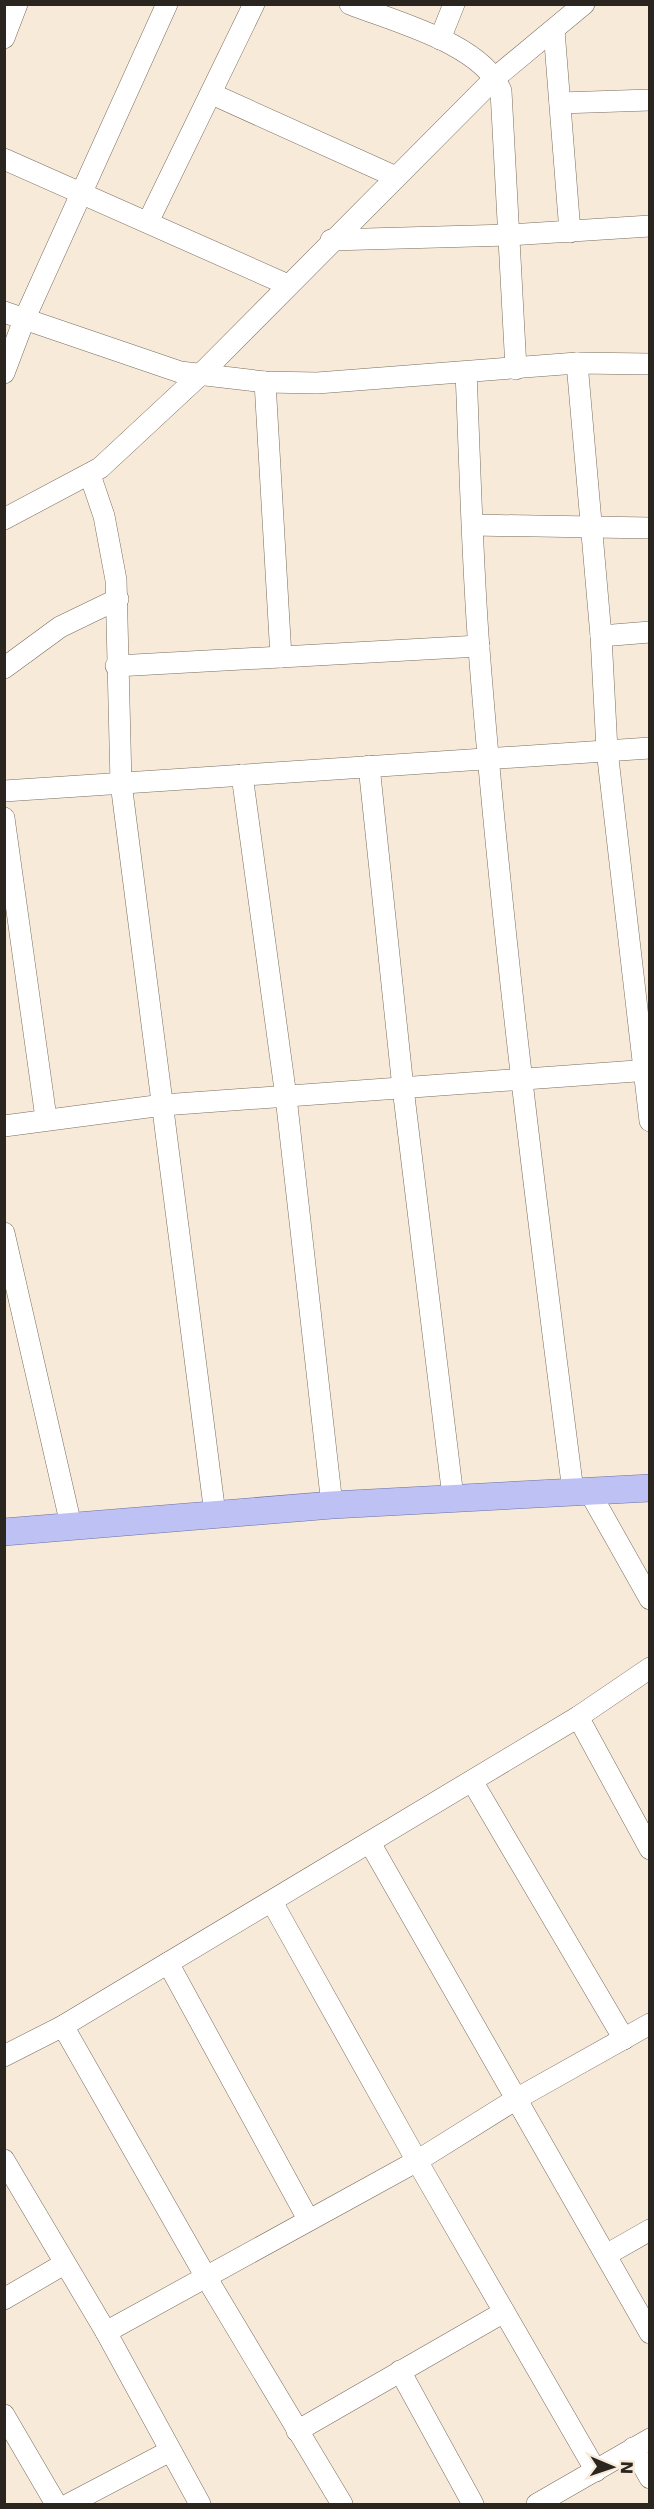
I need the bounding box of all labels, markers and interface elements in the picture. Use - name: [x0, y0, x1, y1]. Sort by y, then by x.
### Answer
- north arrow: [582, 2437, 642, 2497]
- text: N: [617, 2460, 636, 2475]

